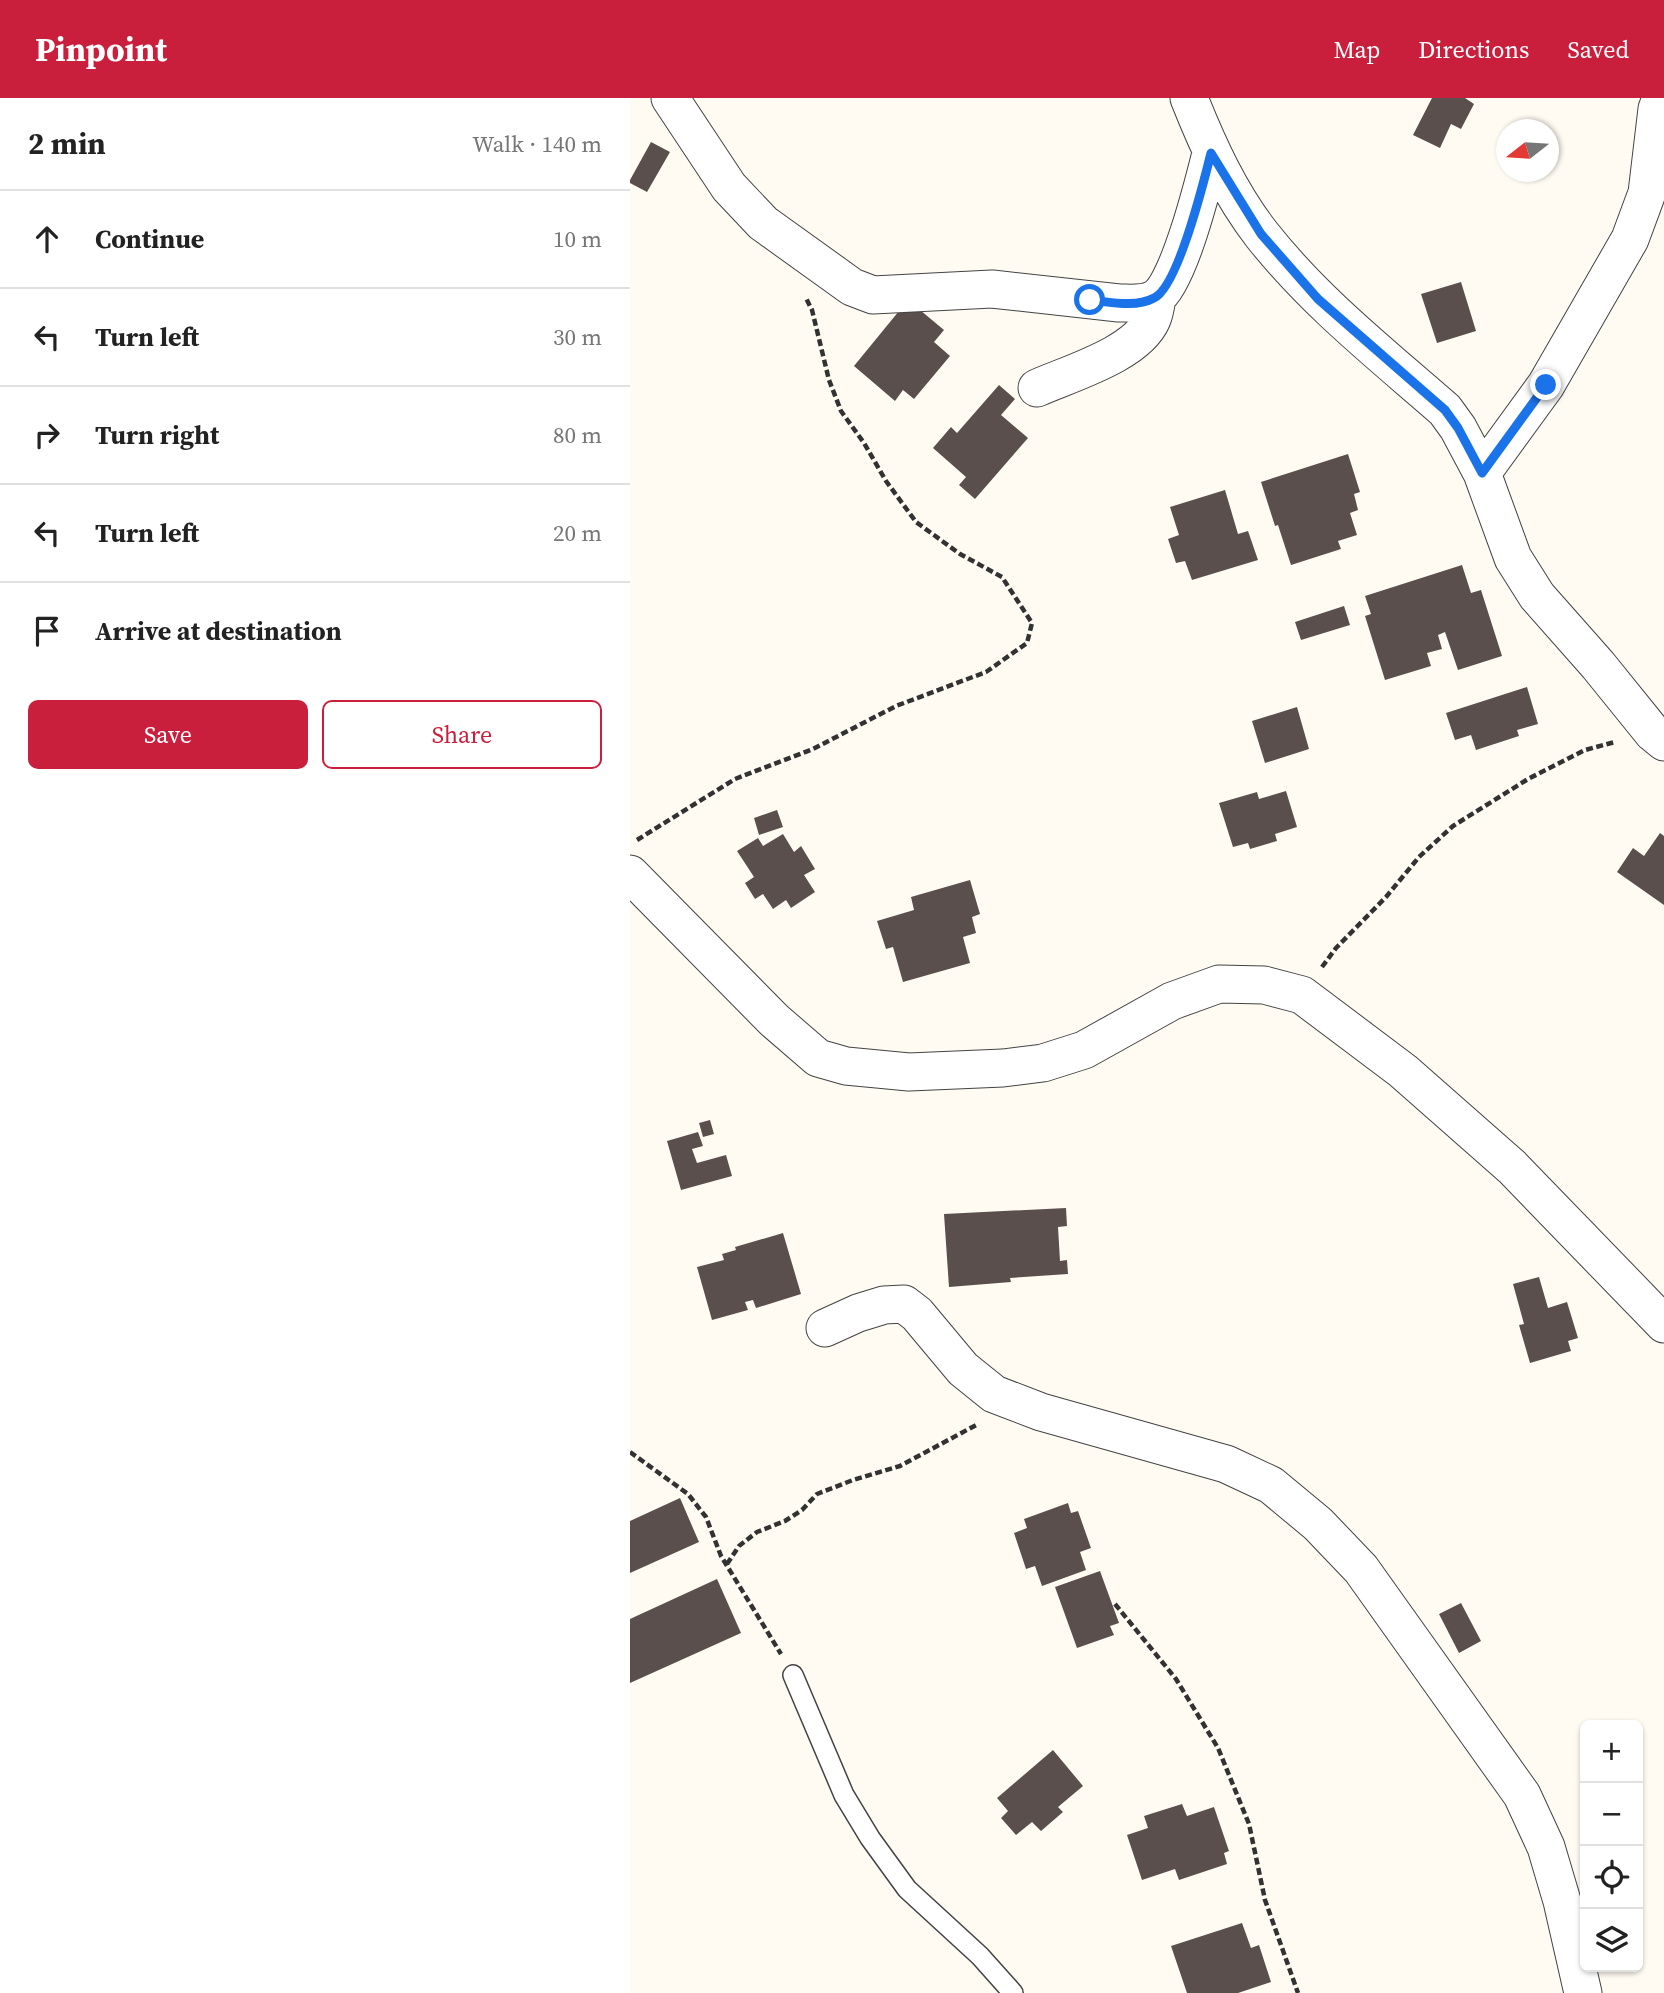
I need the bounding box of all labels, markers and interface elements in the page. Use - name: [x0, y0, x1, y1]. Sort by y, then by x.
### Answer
- text: Pinpoint: [35, 27, 167, 72]
- text: Map: [1333, 33, 1380, 66]
- text: Directions: [1418, 33, 1529, 66]
- text: Saved: [1567, 33, 1629, 66]
- north arrow: [1496, 119, 1559, 182]
- text: 2 min: [28, 123, 106, 164]
- text: Walk · 140 m: [472, 128, 602, 160]
- icon: ahead: [28, 220, 66, 258]
- text: Continue: [95, 221, 204, 257]
- text: 10 m: [553, 223, 602, 255]
- route start: [1074, 284, 1105, 315]
- icon: left: [28, 318, 66, 356]
- text: Turn left: [95, 319, 199, 355]
- text: 30 m: [553, 321, 602, 353]
- route end: [1530, 369, 1561, 400]
- icon: right: [28, 416, 66, 454]
- text: Turn right: [95, 417, 219, 453]
- text: 80 m: [553, 419, 602, 451]
- icon: left: [28, 514, 66, 552]
- text: Turn left: [95, 515, 199, 551]
- text: 20 m: [553, 517, 602, 549]
- icon: arrive: [28, 612, 66, 650]
- text: Arrive at destination: [95, 613, 342, 649]
- button: Save: [28, 700, 308, 769]
- button: Share: [322, 700, 602, 769]
- map controls: [1580, 1720, 1643, 1972]
- button: +: [1580, 1720, 1643, 1783]
- button: −: [1580, 1783, 1643, 1846]
- button: locate: [1580, 1846, 1643, 1909]
- button: layers: [1580, 1909, 1643, 1972]

